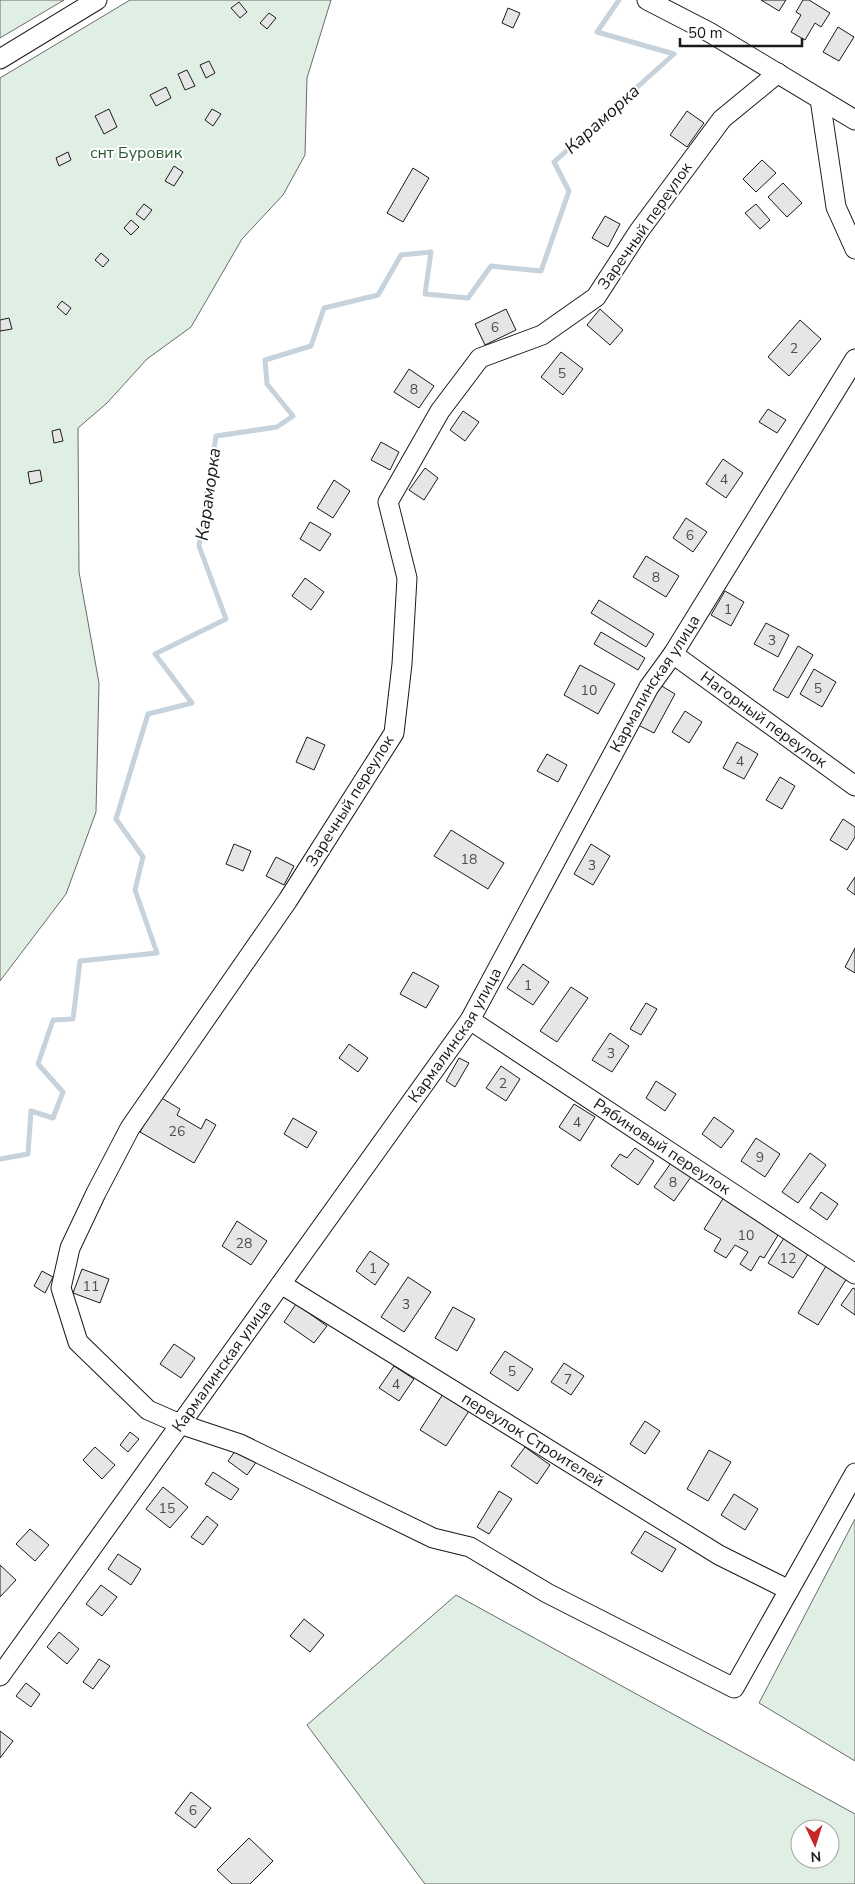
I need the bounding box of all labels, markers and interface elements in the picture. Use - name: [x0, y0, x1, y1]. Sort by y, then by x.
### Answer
- scale bar: [680, 15, 802, 47]
- text: 50 m: [688, 23, 723, 43]
- water label: Караморка: [559, 79, 645, 159]
- park label: снт Буровик: [90, 142, 183, 164]
- street label: Заречный переулок: [593, 157, 698, 294]
- house number: 6: [491, 318, 499, 337]
- house number: 2: [790, 339, 798, 358]
- house number: 5: [558, 364, 566, 383]
- house number: 8: [410, 380, 418, 399]
- water label: Караморка: [190, 446, 226, 542]
- house number: 4: [720, 470, 728, 489]
- house number: 6: [686, 526, 694, 545]
- house number: 8: [652, 568, 660, 587]
- house number: 1: [724, 600, 732, 619]
- street label: Кармалинская улица: [605, 611, 705, 756]
- house number: 3: [768, 631, 776, 650]
- street label: Нагорный переулок: [696, 666, 832, 774]
- house number: 5: [814, 679, 822, 698]
- house number: 10: [581, 681, 597, 700]
- street label: Заречный переулок: [301, 731, 400, 871]
- house number: 4: [736, 752, 744, 771]
- house number: 18: [461, 850, 477, 869]
- house number: 3: [588, 856, 596, 875]
- street label: Кармалинская улица: [403, 964, 507, 1108]
- house number: 1: [524, 976, 532, 995]
- house number: 3: [607, 1044, 615, 1063]
- house number: 2: [499, 1074, 507, 1093]
- street label: Рябиновый переулок: [589, 1093, 735, 1200]
- house number: 4: [573, 1113, 581, 1132]
- house number: 26: [169, 1122, 185, 1141]
- house number: 9: [756, 1148, 764, 1167]
- house number: 8: [669, 1173, 677, 1192]
- house number: 10: [738, 1226, 754, 1245]
- house number: 28: [236, 1234, 252, 1253]
- house number: 12: [780, 1249, 796, 1268]
- house number: 1: [369, 1259, 377, 1278]
- house number: 11: [83, 1277, 99, 1296]
- house number: 3: [402, 1295, 410, 1314]
- street label: Кармалинская улица: [167, 1296, 277, 1437]
- house number: 5: [508, 1362, 516, 1381]
- house number: 7: [564, 1370, 572, 1389]
- house number: 4: [392, 1375, 400, 1394]
- street label: переулок Строителей: [457, 1387, 608, 1492]
- house number: 15: [159, 1499, 175, 1518]
- house number: 6: [189, 1801, 197, 1820]
- north arrow: [790, 1819, 840, 1869]
- text: N: [810, 1847, 822, 1866]

